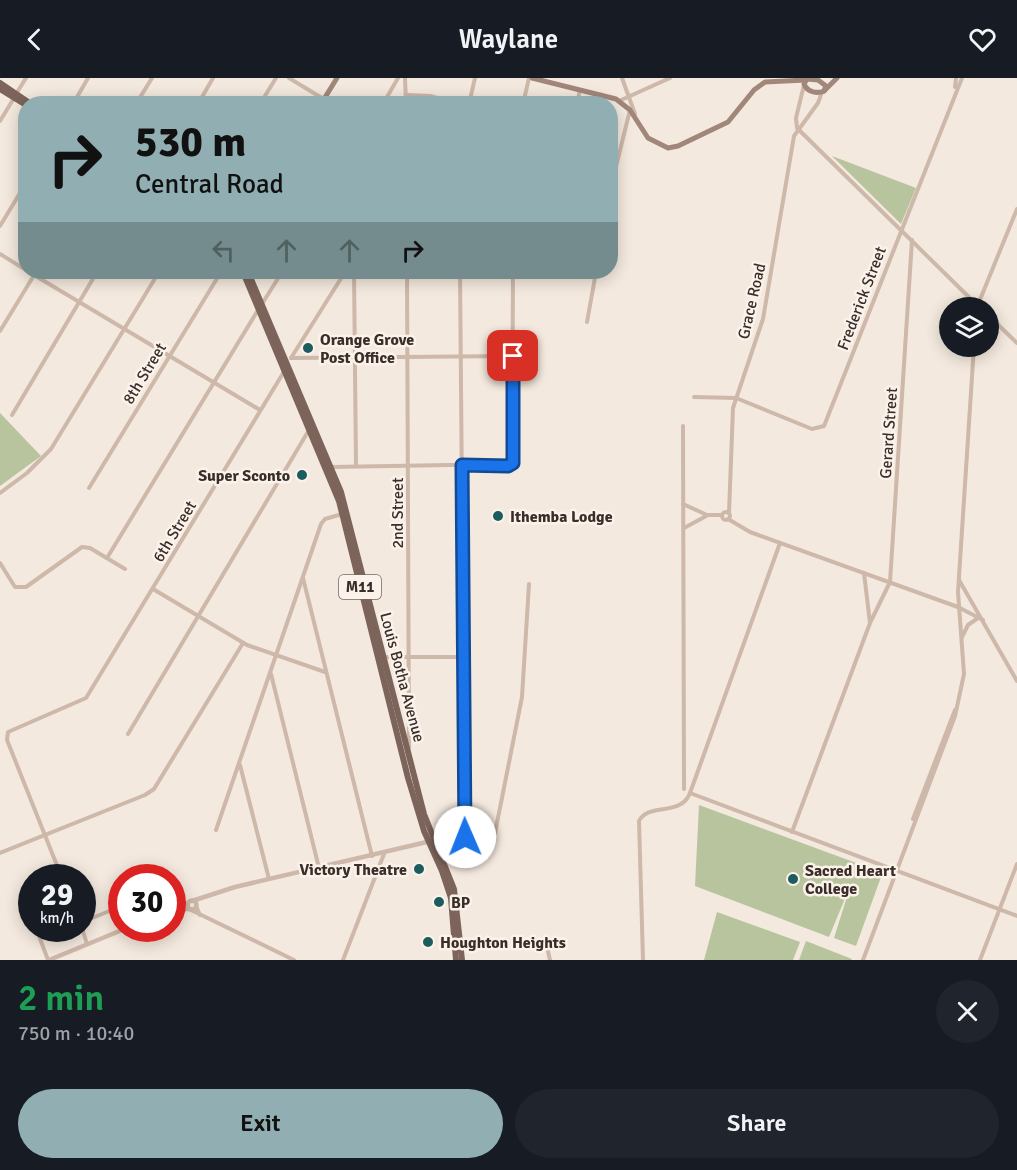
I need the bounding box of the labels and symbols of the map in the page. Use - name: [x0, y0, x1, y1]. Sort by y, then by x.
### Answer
- street label: Frederick Street: [833, 243, 891, 353]
- street label: Grace Road: [734, 261, 770, 341]
- place label: Orange Grove Post Office: [320, 330, 414, 368]
- pin: [487, 330, 538, 381]
- street label: 8th Street: [119, 339, 171, 408]
- marker: Orange Grove Post Office: [301, 341, 315, 355]
- street label: Gerard Street: [876, 386, 902, 479]
- place label: Super Sconto: [198, 466, 290, 486]
- marker: Super Sconto: [295, 468, 309, 482]
- street label: 2nd Street: [388, 477, 408, 549]
- street label: 6th Street: [149, 497, 201, 566]
- place label: Ithemba Lodge: [510, 507, 613, 527]
- marker: Ithemba Lodge: [491, 509, 505, 523]
- road number: M11: [339, 575, 381, 599]
- street label: Louis Botha Avenue: [375, 610, 429, 744]
- position arrow: [433, 805, 497, 869]
- place label: Victory Theatre: [299, 860, 407, 880]
- place label: Sacred Heart College: [805, 861, 896, 899]
- marker: Victory Theatre: [412, 862, 426, 876]
- speed limit sign: 30: [108, 864, 186, 942]
- marker: Sacred Heart College: [786, 872, 800, 886]
- place label: BP: [451, 893, 470, 913]
- marker: BP: [432, 895, 446, 909]
- place label: Houghton Heights: [440, 933, 566, 953]
- marker: Houghton Heights: [421, 935, 435, 949]

